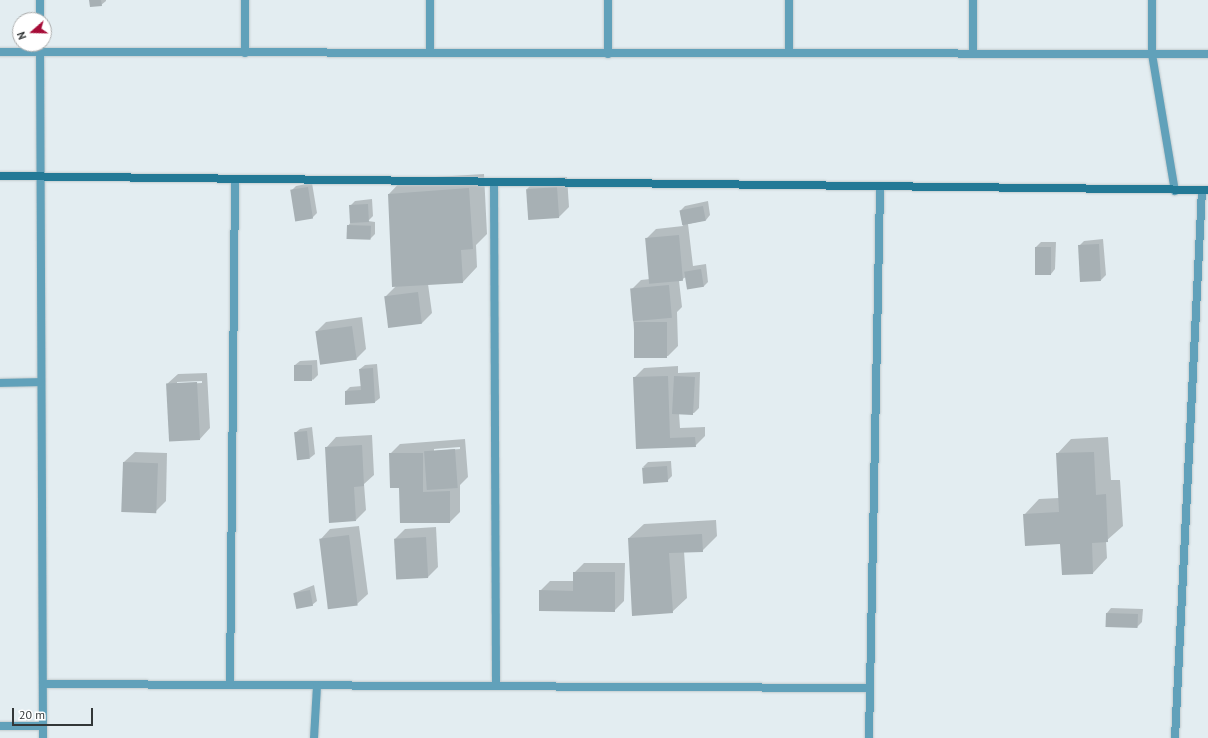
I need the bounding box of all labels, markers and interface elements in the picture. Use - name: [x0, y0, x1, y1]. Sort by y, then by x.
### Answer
- north arrow: [12, 12, 52, 52]
- text: N: [14, 30, 29, 42]
- scale bar: [14, 700, 95, 726]
- text: 20 m: [19, 707, 45, 722]

